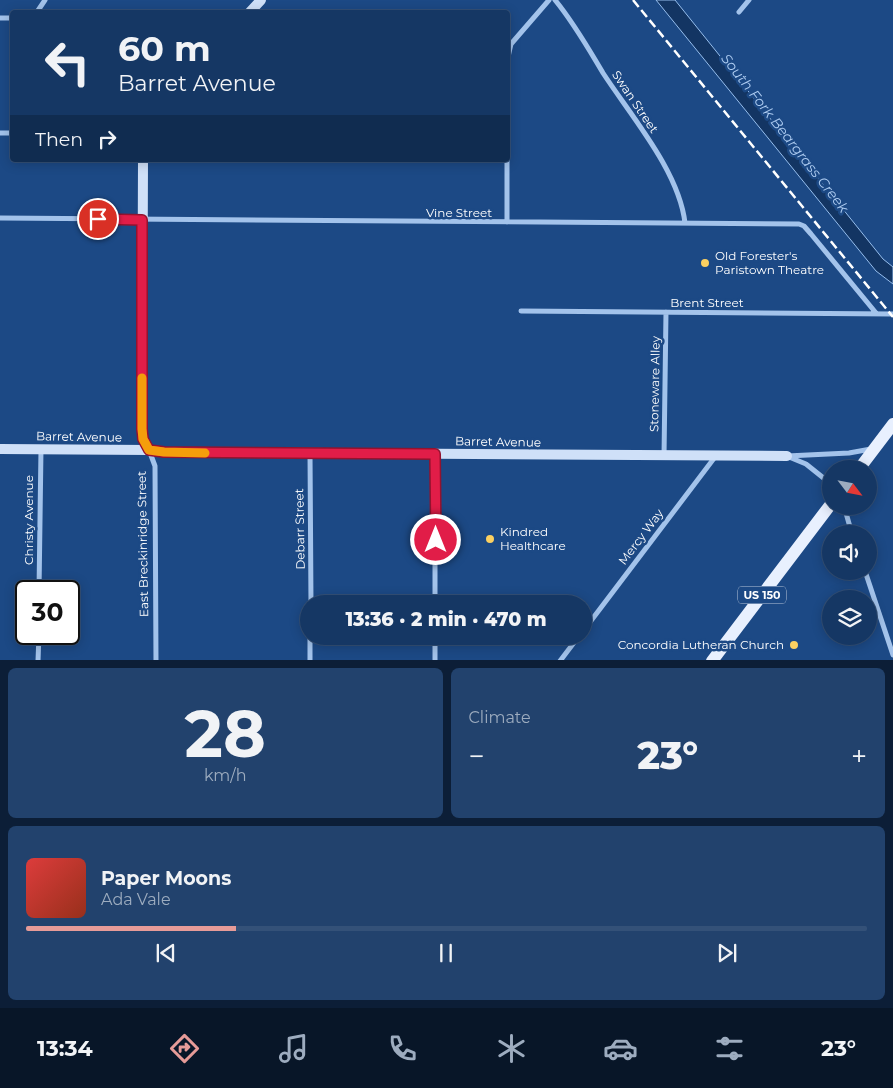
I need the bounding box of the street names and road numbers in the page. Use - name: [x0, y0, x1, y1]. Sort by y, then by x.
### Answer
- street label: Swan Street: [609, 68, 662, 136]
- street label: Vine Street: [426, 205, 492, 220]
- street label: Brent Street: [670, 295, 744, 310]
- street label: Stoneware Alley: [646, 335, 663, 432]
- street label: Barret Avenue: [36, 428, 122, 445]
- street label: Barret Avenue: [455, 433, 541, 450]
- street label: East Breckinridge Street: [134, 471, 151, 617]
- street label: Christy Avenue: [21, 475, 36, 565]
- street label: Debarr Street: [291, 488, 308, 570]
- street label: Mercy Way: [615, 506, 667, 567]
- road number: US 150: [738, 586, 786, 604]

